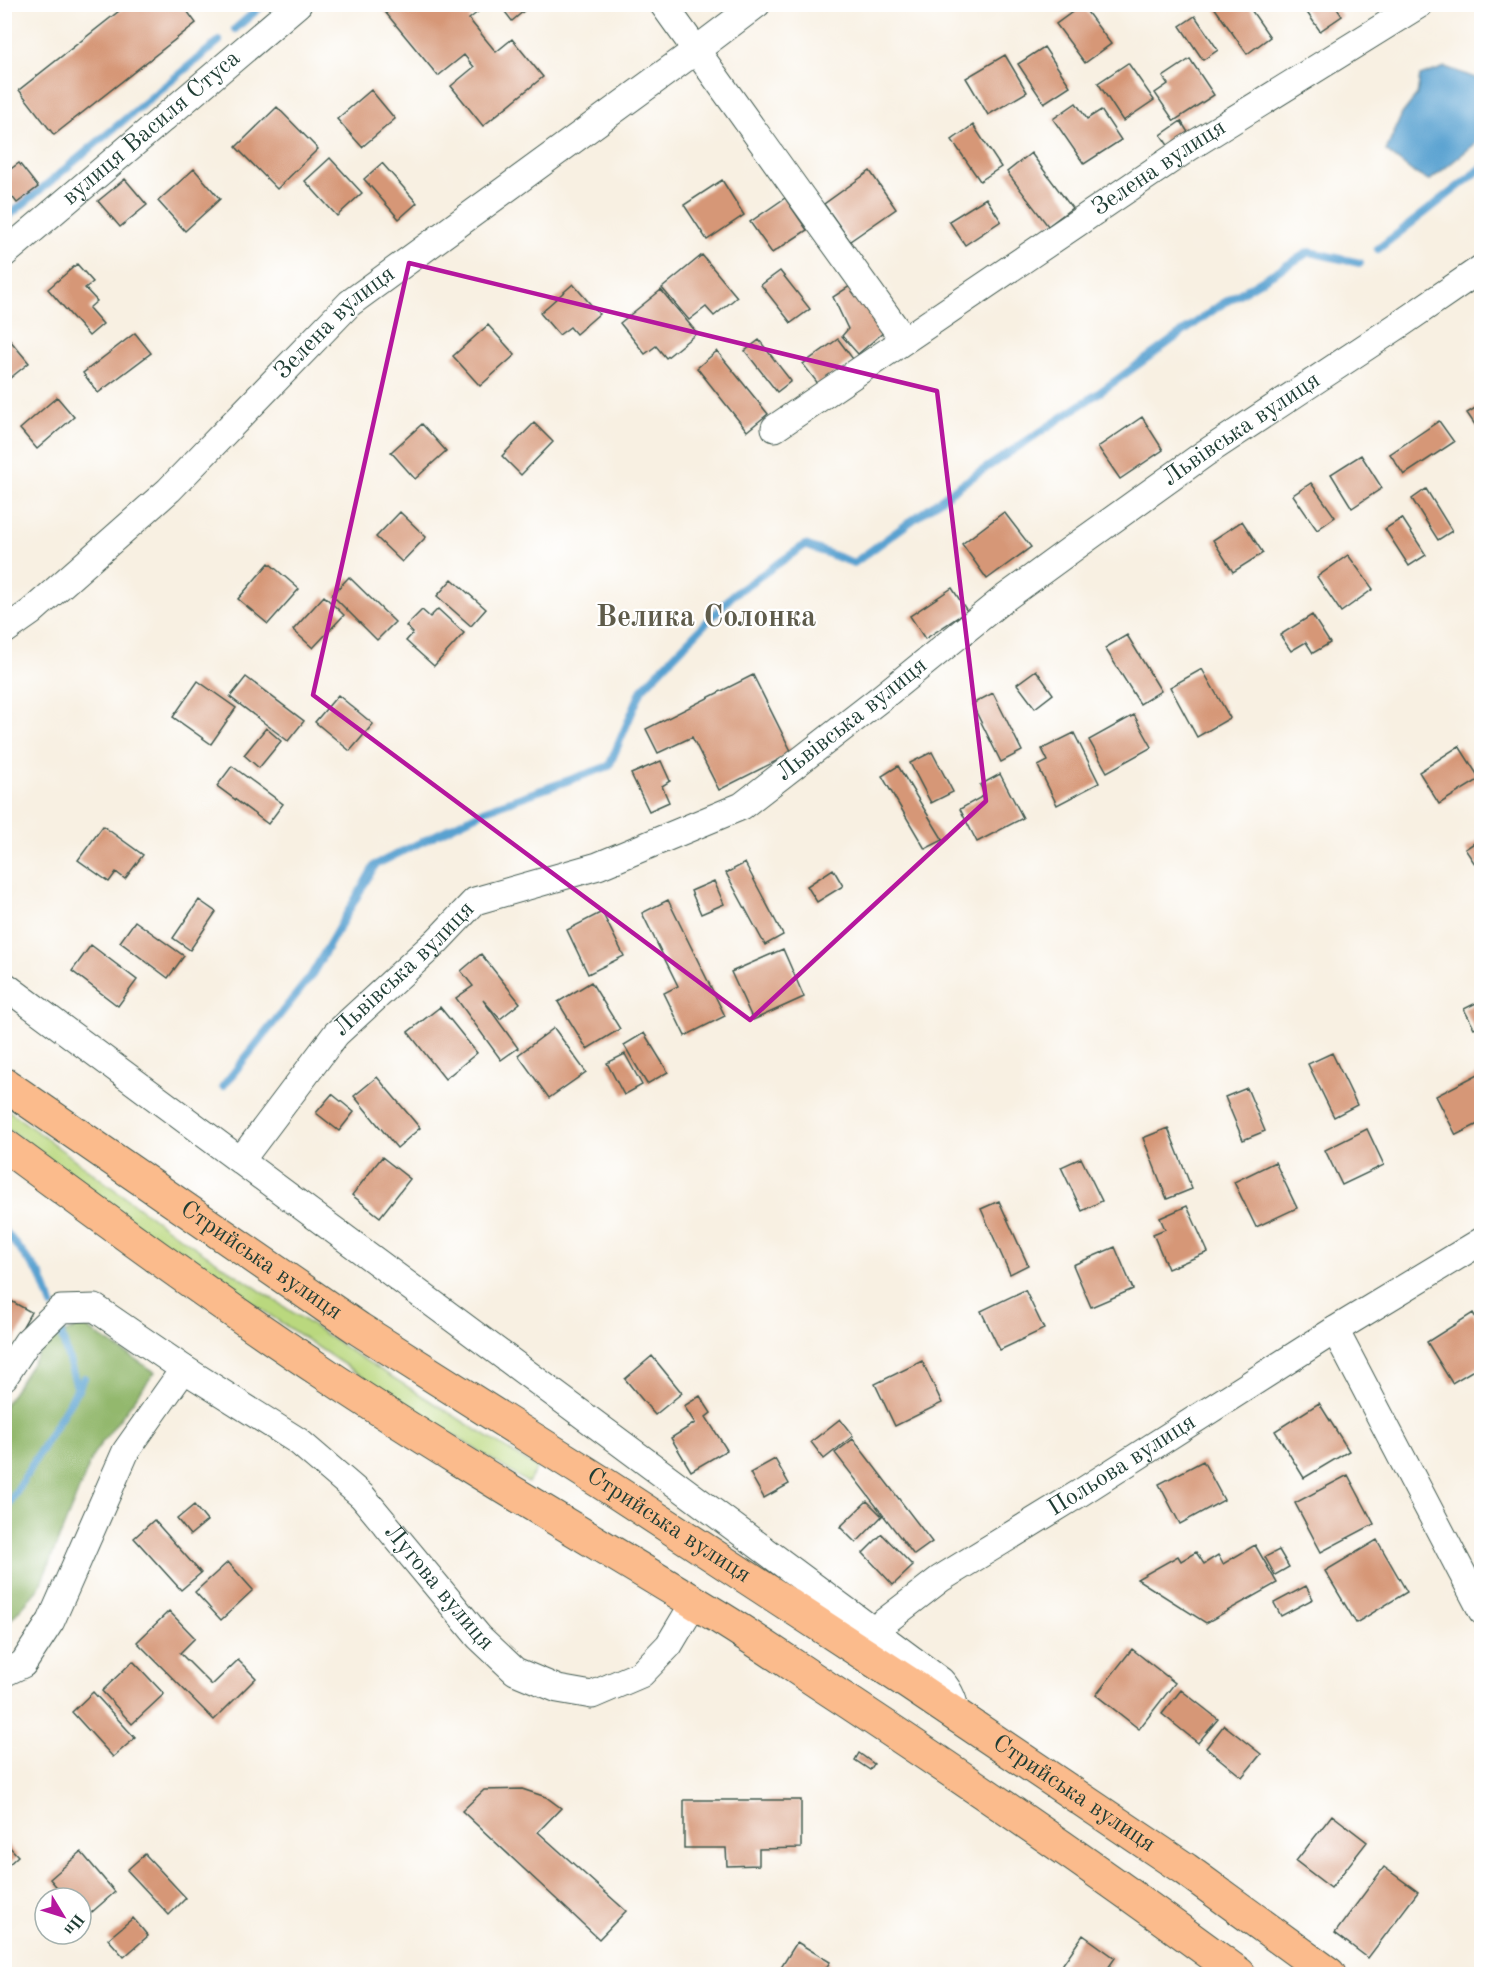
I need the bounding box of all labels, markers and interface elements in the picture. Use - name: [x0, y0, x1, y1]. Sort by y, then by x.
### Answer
- street label: вулиця Василя Стуса: [58, 46, 245, 210]
- street label: Зелена вулиця: [1088, 115, 1230, 221]
- street label: Зелена вулиця: [271, 262, 400, 384]
- street label: Львівська вулиця: [1159, 368, 1325, 491]
- district label: Велика Солонка: [596, 603, 816, 633]
- street label: Львівська вулиця: [772, 654, 932, 786]
- street label: Львівська вулиця: [329, 897, 479, 1041]
- street label: Стрийська вулиця: [176, 1197, 346, 1325]
- street label: Польова вулиця: [1044, 1410, 1200, 1521]
- street label: Стрийська вулиця: [582, 1464, 754, 1588]
- street label: Лугова вулиця: [379, 1520, 498, 1656]
- street label: Стрийська вулиця: [988, 1731, 1159, 1857]
- north arrow: [33, 1886, 93, 1946]
- text: Пн: [60, 1910, 86, 1938]

